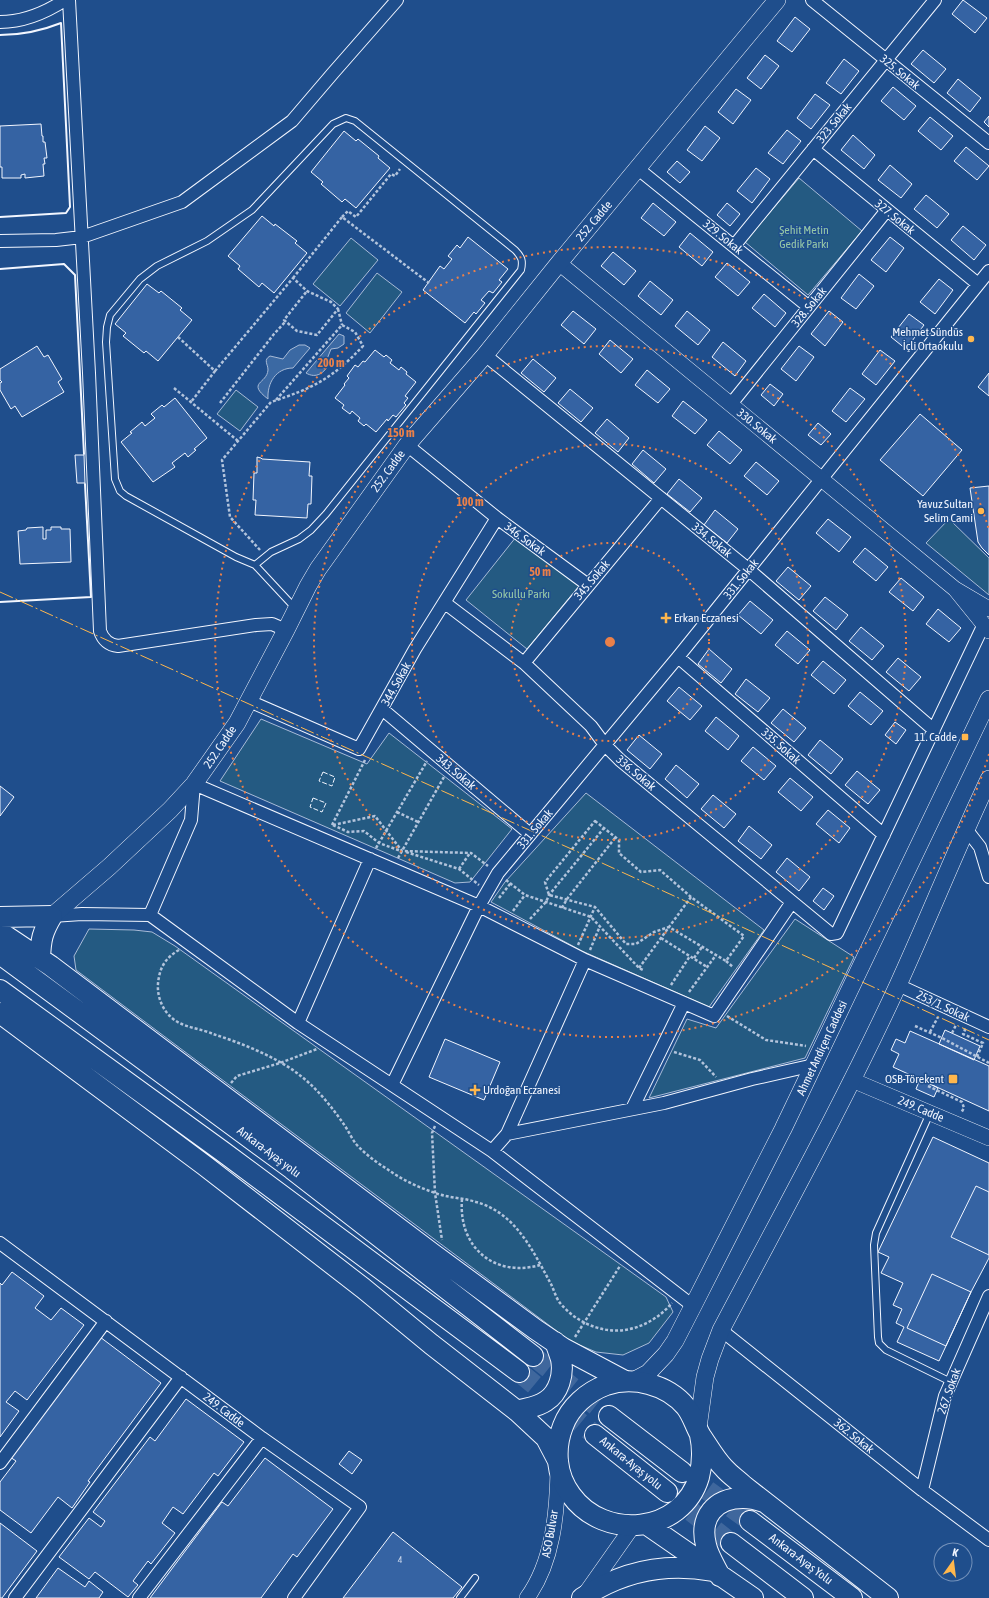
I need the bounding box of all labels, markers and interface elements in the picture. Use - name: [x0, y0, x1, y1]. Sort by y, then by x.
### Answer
- street label: 325. Sokak: [877, 52, 923, 93]
- street label: 323. Sokak: [814, 100, 855, 146]
- street label: 327. Sokak: [872, 197, 918, 238]
- street label: 252. Cadde: [573, 198, 615, 244]
- street label: 329. Sokak: [700, 217, 746, 258]
- park label: Şehit Metin Gedik Parkı: [779, 223, 829, 251]
- street label: 328. Sokak: [789, 284, 830, 330]
- place label: Mehmet Sündüs İçli Ortaokulu: [892, 325, 963, 353]
- marker: Mehmet Sündüs İçli Ortaokulu: [966, 334, 976, 344]
- text: 200 m: [317, 356, 345, 370]
- street label: 330. Sokak: [734, 406, 780, 447]
- text: 150 m: [387, 426, 415, 440]
- street label: 252. Cadde: [368, 447, 408, 495]
- text: 100 m: [456, 495, 484, 509]
- place label: Yavuz Sultan Selim Cami: [917, 497, 973, 525]
- marker: Yavuz Sultan Selim Cami: [976, 506, 986, 516]
- street label: 346. Sokak: [502, 519, 549, 559]
- street label: 334. Sokak: [689, 520, 735, 561]
- street label: 331. Sokak: [721, 556, 762, 602]
- street label: 345. Sokak: [571, 557, 613, 603]
- text: 50 m: [529, 565, 551, 579]
- park label: Sokullu Parkı: [492, 587, 550, 601]
- place label: Erkan Eczanesi: [674, 611, 739, 625]
- marker: Erkan Eczanesi: [661, 613, 671, 623]
- centre of rings: [603, 635, 617, 649]
- street label: 344. Sokak: [378, 659, 414, 708]
- street label: 252. Cadde: [201, 723, 239, 771]
- street label: 335. Sokak: [758, 725, 804, 767]
- place label: 11. Cadde: [914, 730, 957, 744]
- marker: 11. Cadde: [960, 732, 970, 742]
- street label: 343. Sokak: [433, 751, 479, 793]
- street label: 336. Sokak: [613, 752, 659, 794]
- street label: 331. Sokak: [514, 806, 556, 852]
- street label: 253/1. Sokak: [914, 988, 973, 1025]
- street label: Ahmet Andiçen Caddesi: [794, 998, 850, 1098]
- place label: OSB-Törekent: [885, 1072, 945, 1086]
- marker: OSB-Törekent: [947, 1073, 959, 1085]
- place label: Urdoğan Eczanesi: [483, 1083, 561, 1097]
- marker: Urdoğan Eczanesi: [470, 1085, 480, 1095]
- street label: 249. Cadde: [896, 1093, 946, 1125]
- street label: Ankara-Ayaş yolu: [234, 1124, 304, 1181]
- street label: 267. Sokak: [934, 1366, 964, 1416]
- street label: 249. Cadde: [200, 1390, 248, 1430]
- street label: 362. Sokak: [831, 1416, 877, 1457]
- street label: Ankara-Ayaş yolu: [597, 1434, 665, 1492]
- street label: ASO Bulvar: [539, 1509, 561, 1559]
- street label: Ankara-Ayaş Yolu: [767, 1531, 836, 1588]
- north arrow: [933, 1542, 973, 1582]
- text: K: [951, 1546, 960, 1559]
- house number: 4: [398, 1554, 403, 1565]

